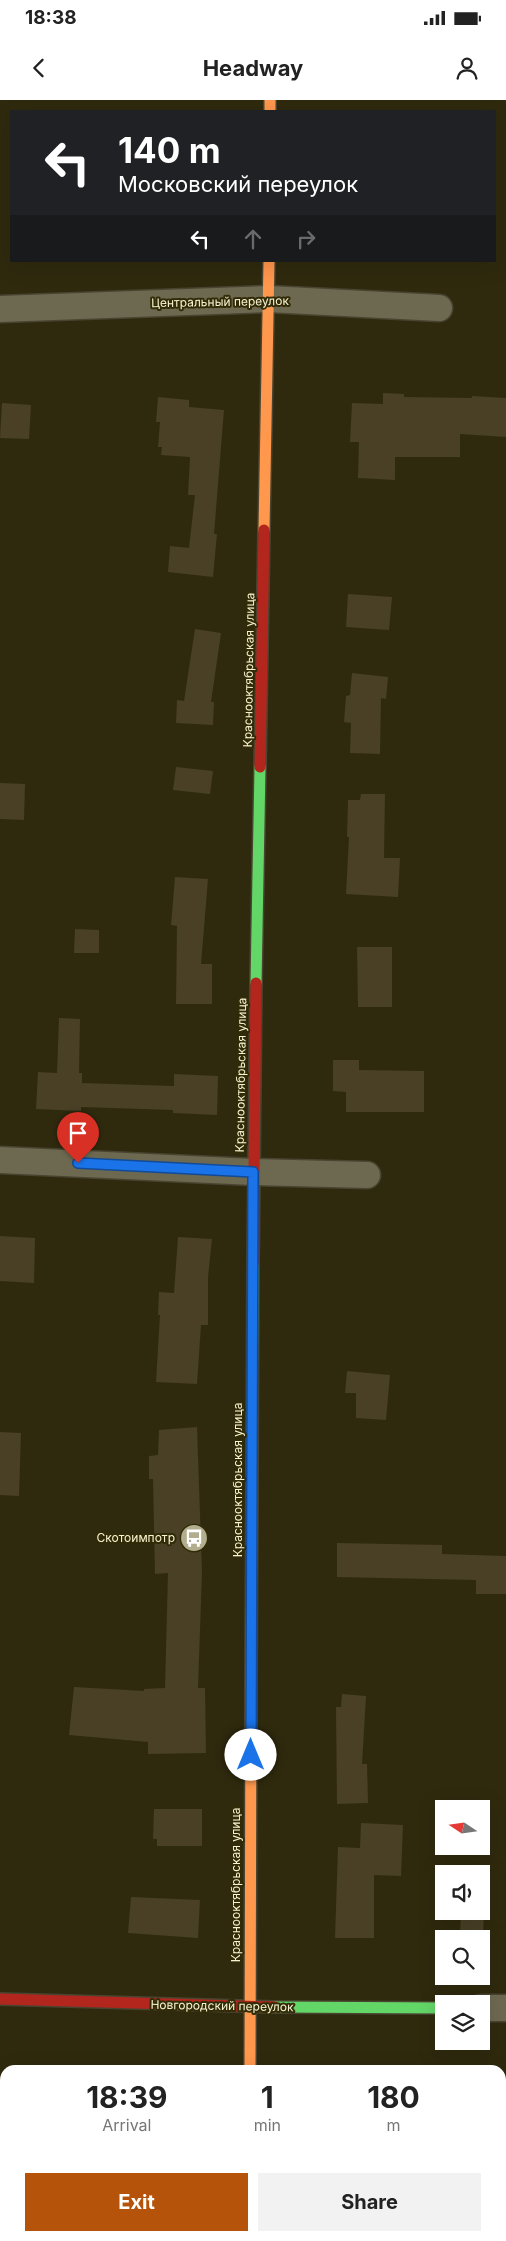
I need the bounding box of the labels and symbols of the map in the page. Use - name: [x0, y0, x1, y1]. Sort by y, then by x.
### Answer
- street label: Центральный переулок: [151, 293, 289, 310]
- street label: Краснооктябрьская улица: [240, 593, 257, 747]
- street label: Краснооктябрьская улица: [232, 998, 249, 1152]
- pin: [57, 1112, 99, 1163]
- street label: Краснооктябрьская улица: [230, 1403, 245, 1557]
- bus stop icon: Скотоимпотр: [179, 1523, 209, 1553]
- place label: Скотоимпотр: [97, 1530, 175, 1545]
- position arrow: [224, 1728, 276, 1780]
- north arrow: [435, 1800, 490, 1855]
- street label: Краснооктябрьская улица: [228, 1808, 243, 1962]
- street label: Новгородский переулок: [150, 1997, 294, 2014]

